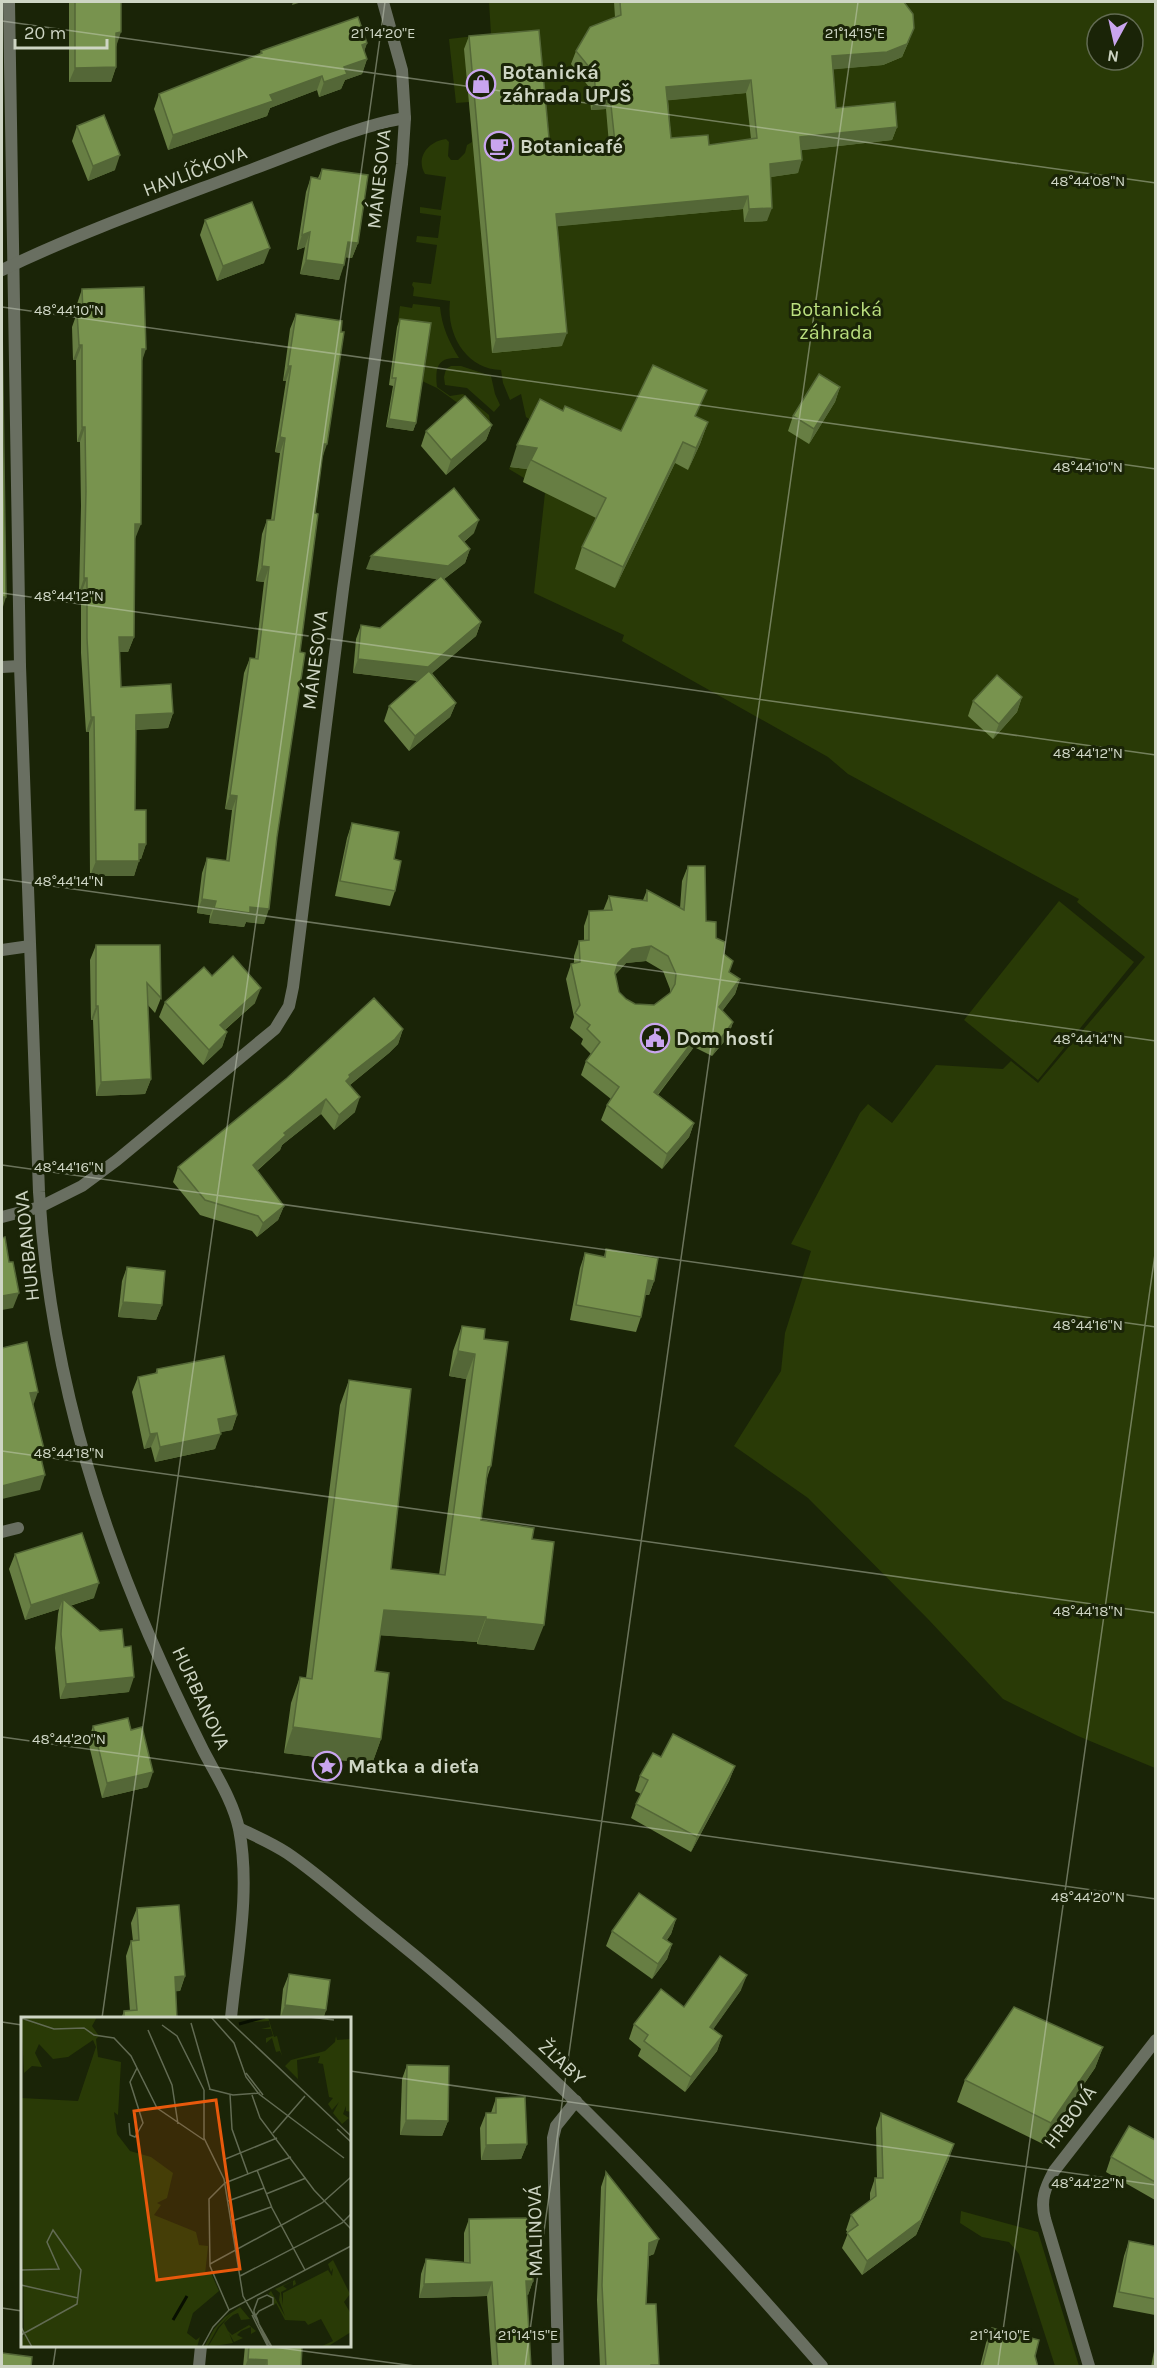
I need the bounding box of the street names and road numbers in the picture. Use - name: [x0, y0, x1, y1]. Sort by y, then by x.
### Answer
- street label: MÁNESOVA: [361, 128, 396, 230]
- street label: HAVLÍČKOVA: [139, 140, 250, 201]
- street label: MÁNESOVA: [296, 609, 333, 711]
- street label: HURBANOVA: [10, 1190, 44, 1302]
- street label: HURBANOVA: [167, 1643, 235, 1753]
- street label: ŽĽABY: [534, 2034, 591, 2090]
- street label: HRBOVÁ: [1038, 2080, 1101, 2153]
- street label: MALINOVÁ: [522, 2185, 547, 2277]

